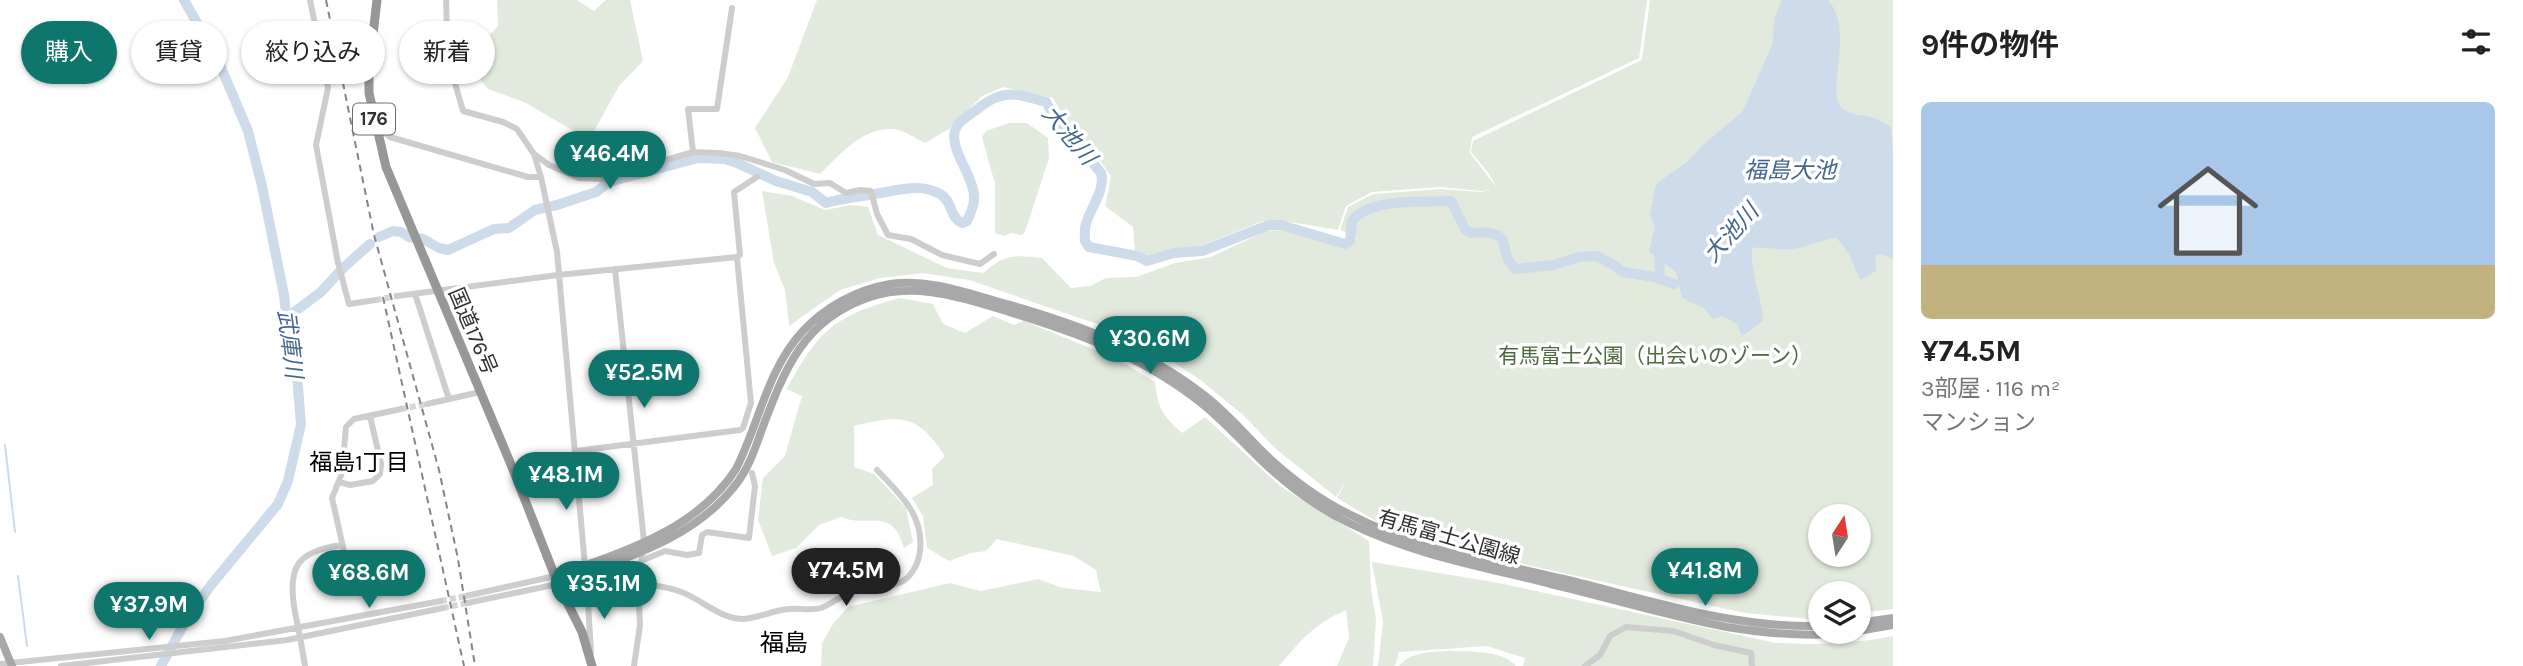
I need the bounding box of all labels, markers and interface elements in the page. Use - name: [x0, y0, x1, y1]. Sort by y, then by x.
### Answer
- chip: 購入: [21, 21, 117, 84]
- chip: 賃貸: [131, 21, 227, 84]
- chip: 絞り込み: [241, 21, 385, 84]
- chip: 新着: [399, 21, 495, 84]
- icon: filters: [2457, 23, 2495, 61]
- text: 9件の物件: [1921, 27, 2059, 63]
- water label: 大池川: [1036, 100, 1103, 172]
- road number: 176: [353, 104, 395, 134]
- pin: ¥46.4M: [553, 132, 667, 191]
- text: ¥46.4M: [570, 140, 650, 167]
- icon: home: [2145, 148, 2271, 274]
- water label: 福島大池: [1744, 157, 1838, 184]
- water label: 大池川: [1698, 196, 1766, 268]
- street label: 国道176号: [444, 284, 502, 378]
- water label: 武庫川: [272, 308, 308, 383]
- pin: ¥30.6M: [1093, 316, 1207, 376]
- text: ¥30.6M: [1109, 325, 1191, 352]
- text: ¥74.5M: [1921, 333, 2022, 369]
- park label: 有馬富士公園（出会いのゾーン）: [1498, 344, 1812, 368]
- pin: ¥52.5M: [587, 350, 701, 410]
- text: ¥52.5M: [604, 359, 684, 386]
- text: 3部屋 · 116 m²: [1921, 375, 2060, 402]
- text: マンション: [1921, 409, 2036, 436]
- district label: 福島1丁目: [309, 449, 409, 476]
- pin: ¥48.1M: [509, 452, 623, 512]
- text: ¥48.1M: [528, 461, 604, 488]
- north arrow: [1808, 504, 1871, 567]
- map controls: [1808, 504, 1871, 644]
- street label: 有馬富士公園線: [1375, 505, 1523, 569]
- pin: ¥74.5M: [789, 548, 903, 608]
- pin: ¥41.8M: [1648, 548, 1762, 608]
- pin: ¥68.6M: [312, 550, 426, 610]
- text: ¥74.5M: [807, 557, 885, 584]
- text: ¥41.8M: [1667, 557, 1743, 584]
- text: ¥68.6M: [328, 559, 410, 586]
- pin: ¥35.1M: [547, 562, 661, 621]
- text: ¥35.1M: [567, 570, 641, 597]
- button: layers: [1808, 581, 1871, 644]
- pin: ¥37.9M: [92, 582, 206, 642]
- text: ¥37.9M: [110, 591, 188, 618]
- district label: 福島: [760, 629, 808, 657]

